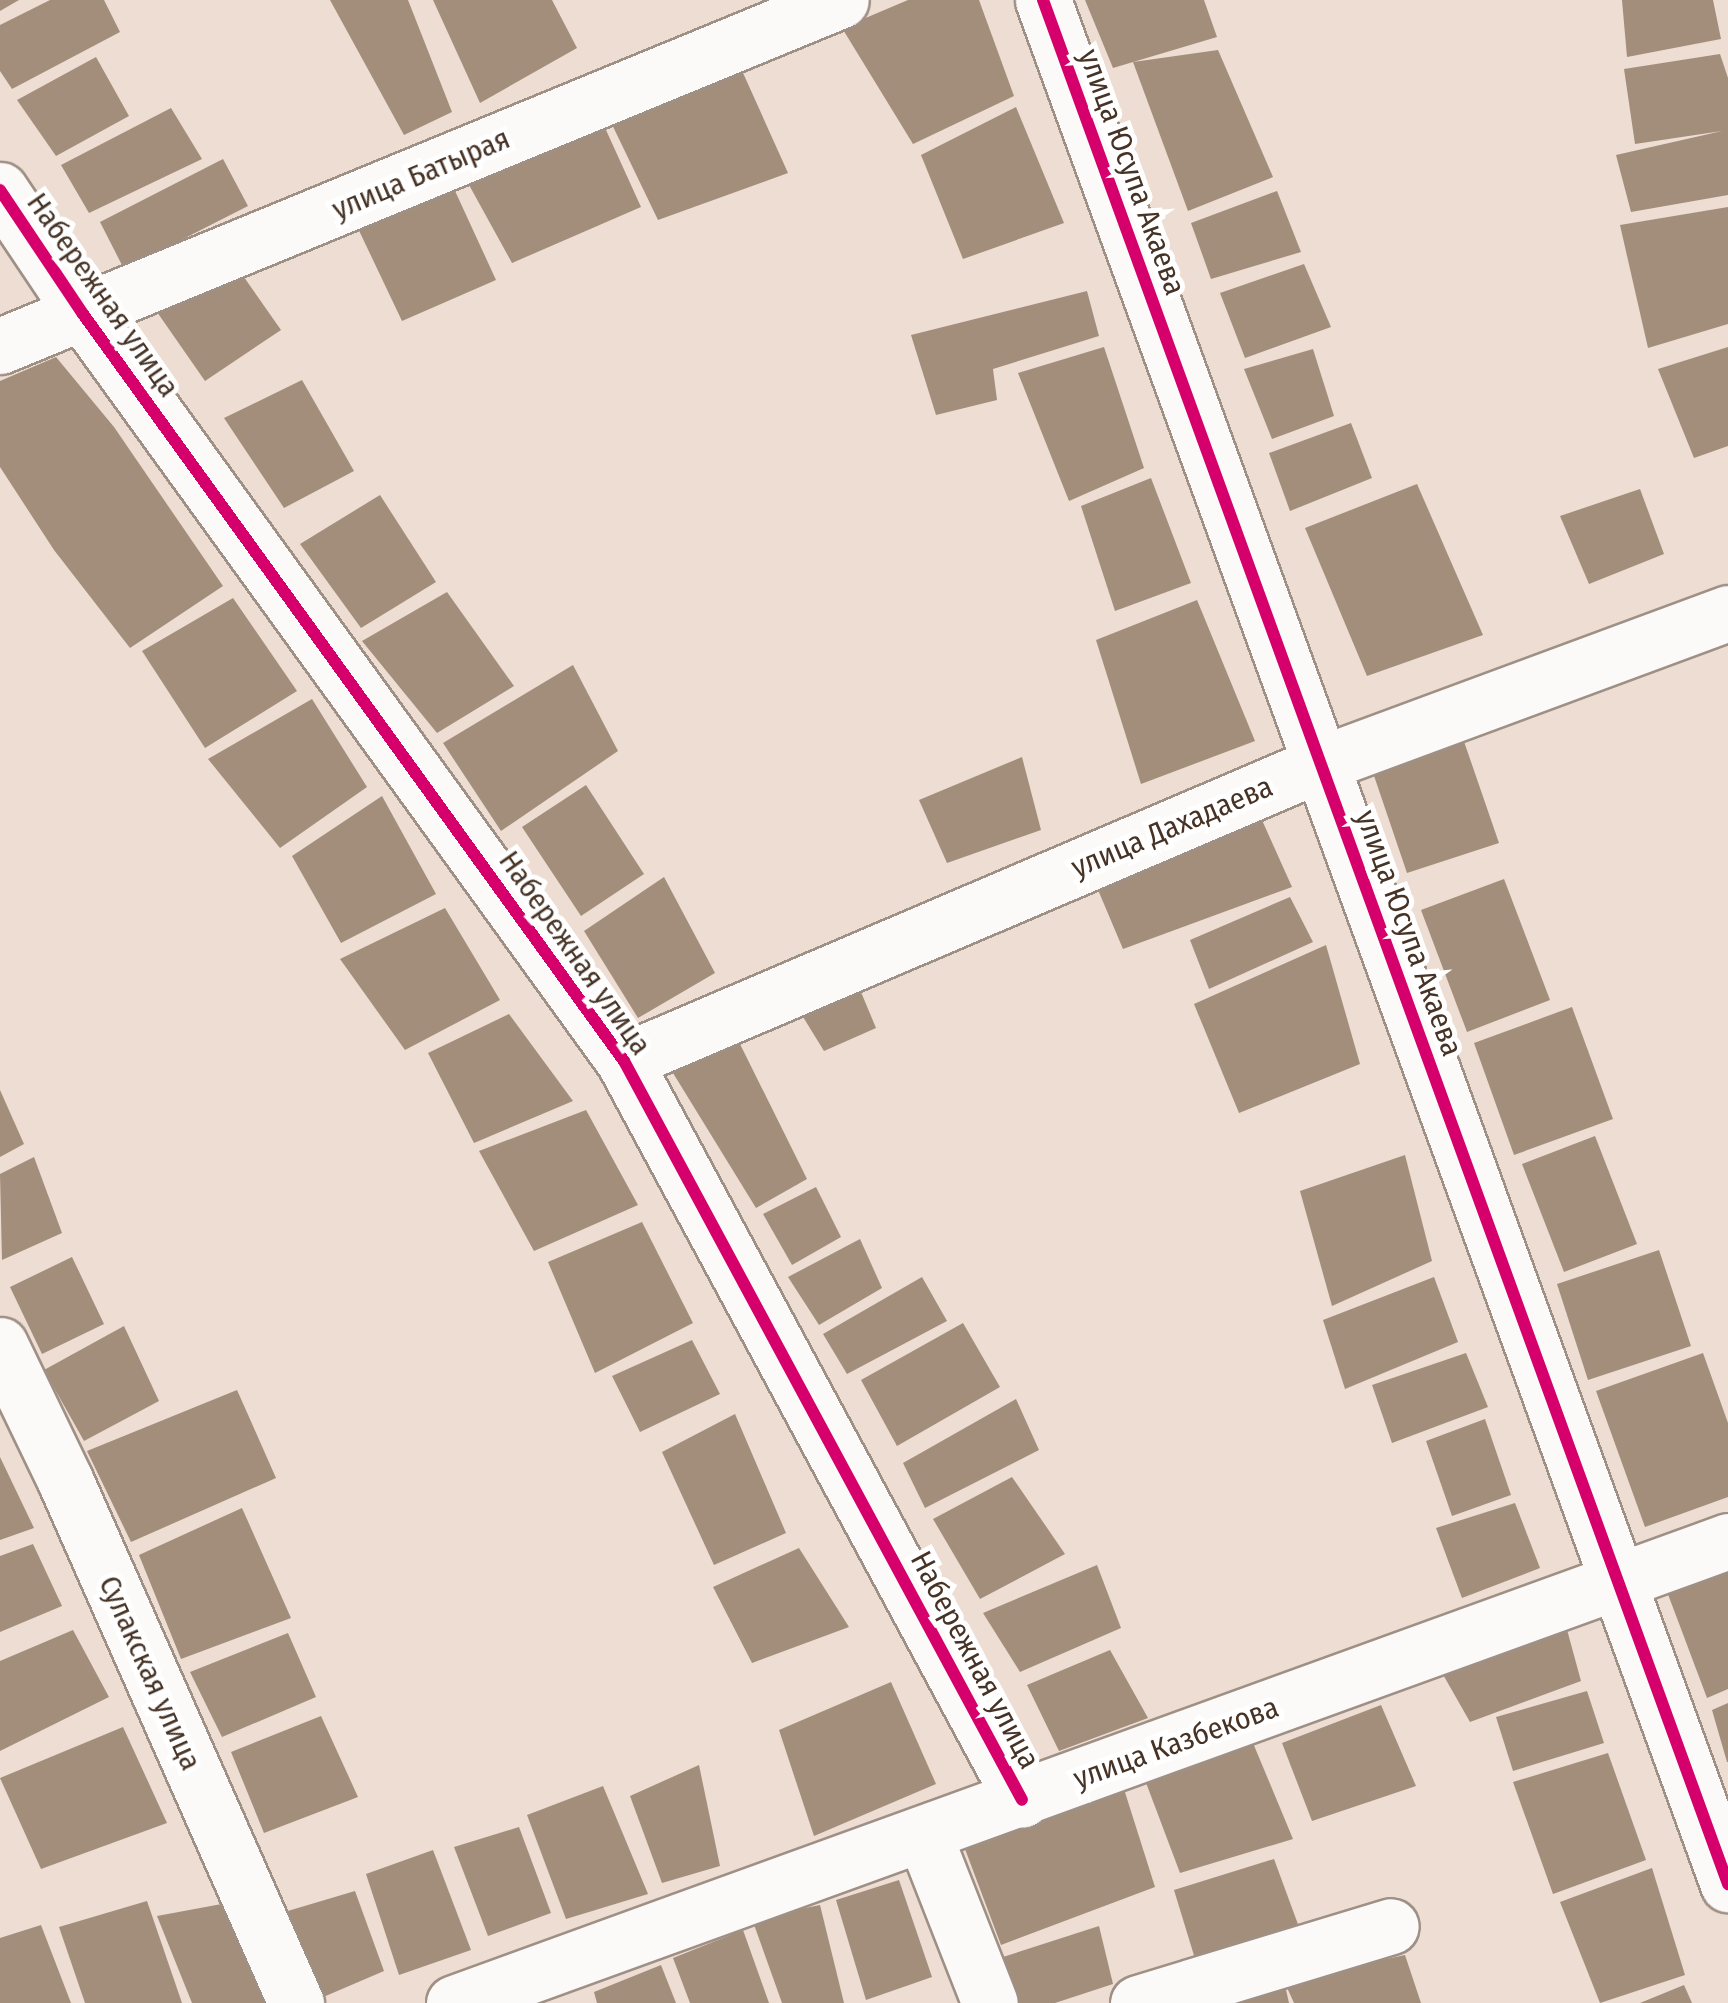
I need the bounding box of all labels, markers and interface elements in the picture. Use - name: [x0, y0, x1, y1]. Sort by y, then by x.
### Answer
- street label: улица Юсупа Акаева: [1071, 44, 1193, 300]
- street label: улица Батырая: [327, 120, 515, 228]
- street label: Набережная улица: [19, 186, 187, 404]
- street label: улица Дахадаева: [1066, 768, 1278, 886]
- street label: улица Юсупа Акаева: [1348, 805, 1470, 1061]
- street label: Набережная улица: [491, 844, 659, 1062]
- street label: Набережная улица: [903, 1545, 1047, 1775]
- street label: Сулакская улица: [91, 1570, 209, 1776]
- street label: улица Казбекова: [1069, 1689, 1283, 1797]

